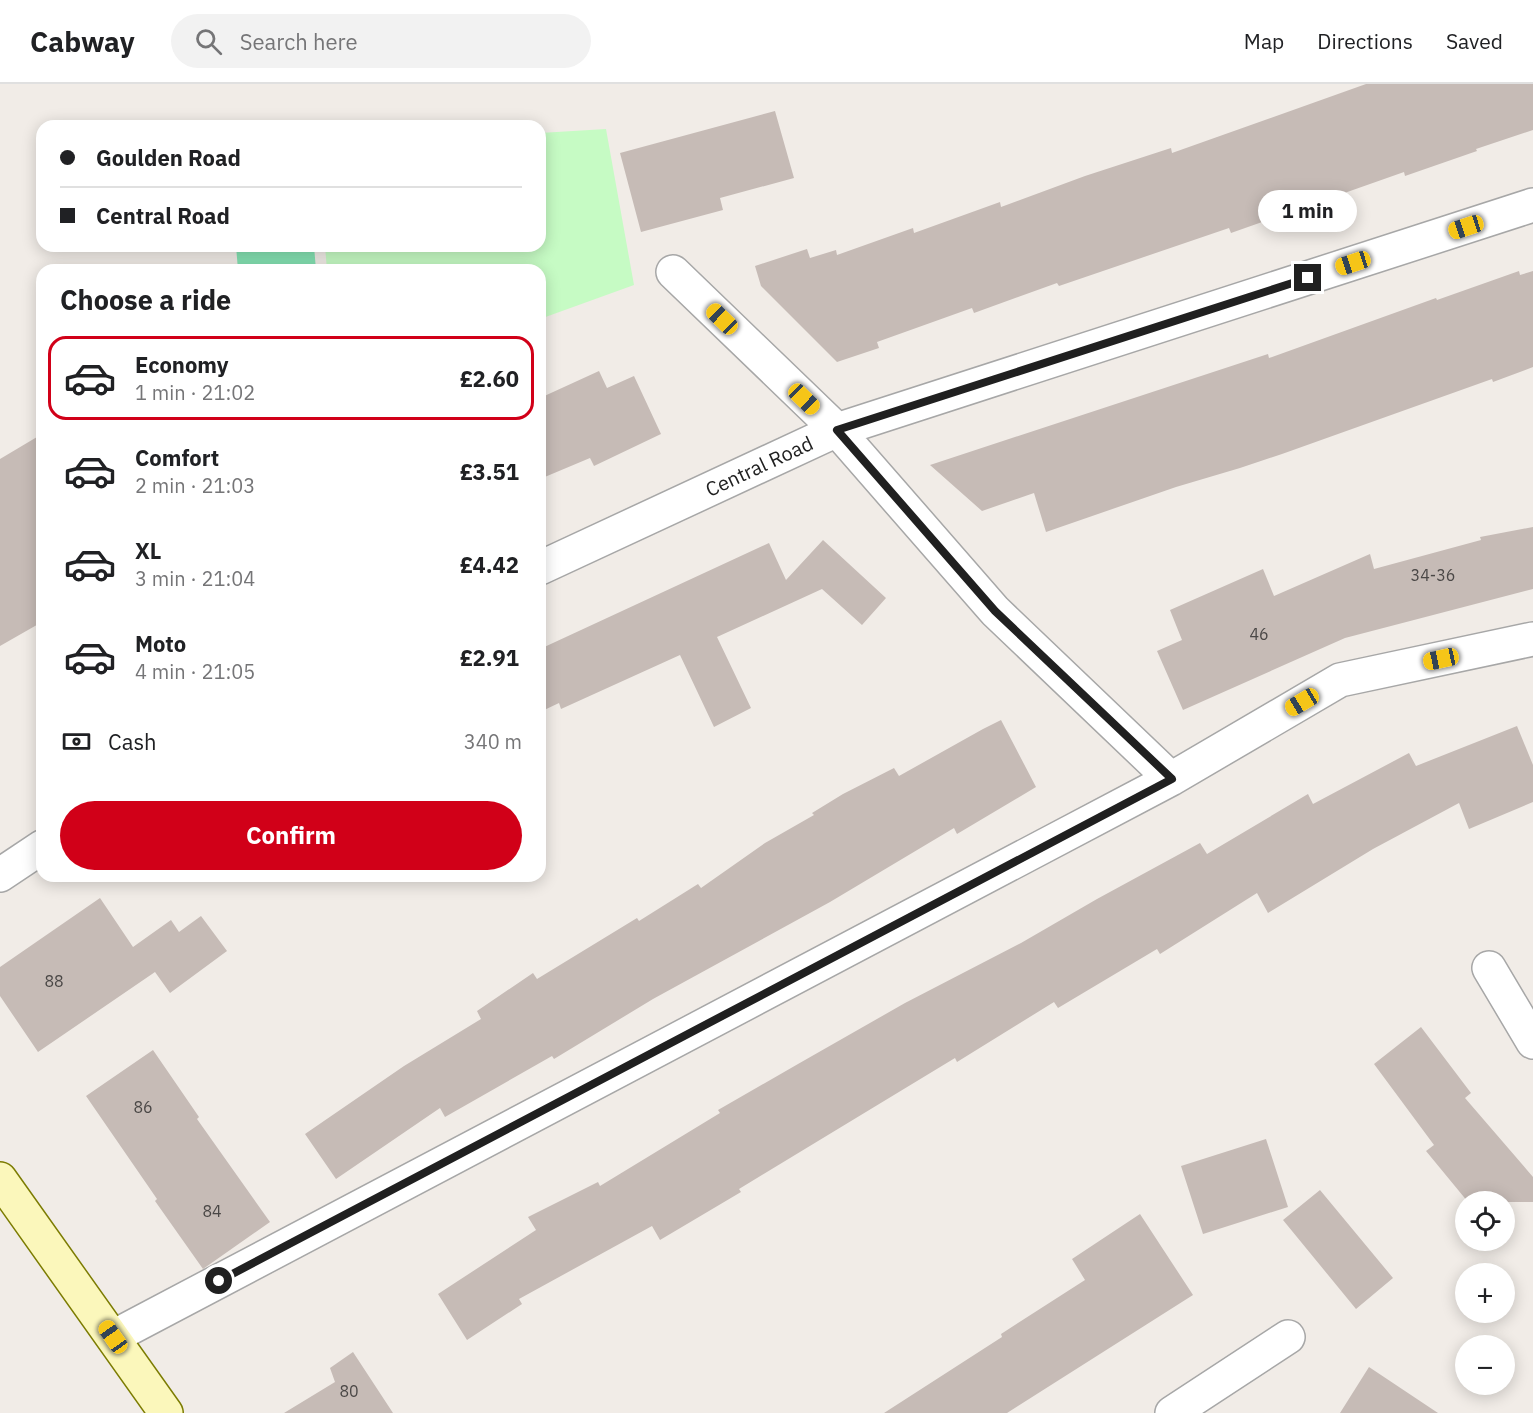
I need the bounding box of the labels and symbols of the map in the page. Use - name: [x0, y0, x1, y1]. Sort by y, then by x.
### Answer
- callout: 1 min: [1258, 191, 1358, 233]
- car: [1446, 213, 1486, 241]
- car: [1333, 249, 1373, 277]
- route end: [1294, 264, 1321, 291]
- car: [703, 300, 741, 338]
- car: [785, 380, 823, 418]
- street label: Central Road: [701, 429, 817, 503]
- house number: 34-36: [1411, 565, 1455, 585]
- house number: 46: [1249, 624, 1269, 644]
- car: [1422, 646, 1460, 672]
- car: [1282, 685, 1322, 719]
- house number: 88: [44, 971, 64, 991]
- house number: 86: [133, 1097, 153, 1117]
- house number: 84: [202, 1201, 222, 1221]
- route start: [205, 1267, 232, 1294]
- car: [95, 1317, 131, 1357]
- house number: 80: [339, 1381, 359, 1401]

